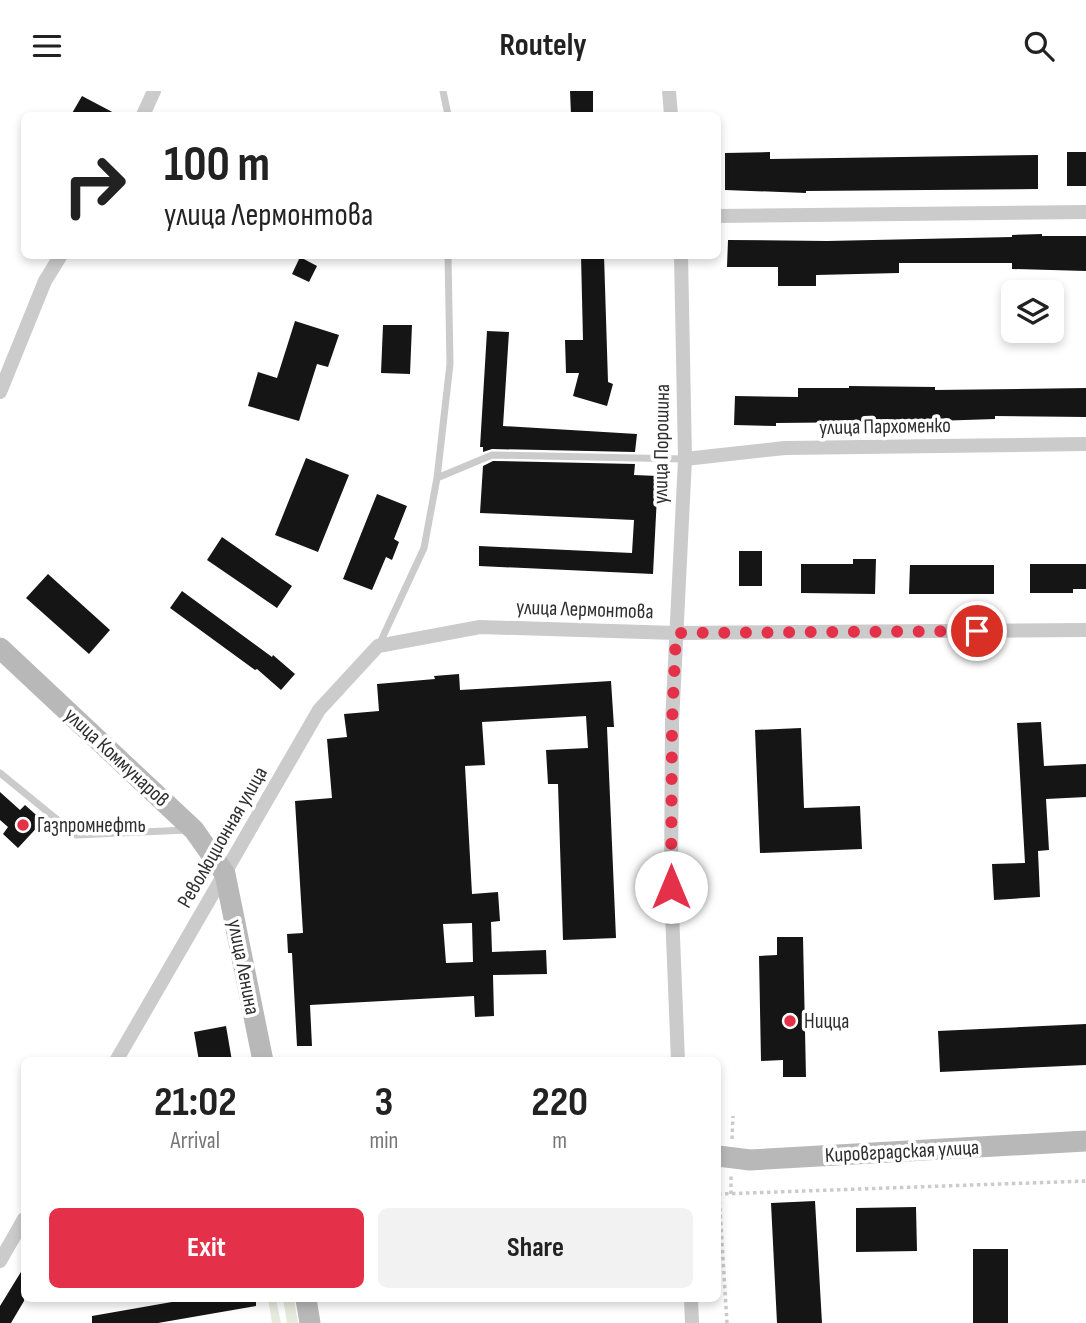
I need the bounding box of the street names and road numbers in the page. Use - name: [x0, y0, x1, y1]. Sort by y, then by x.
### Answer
- street label: улица Порошина: [648, 384, 675, 504]
- street label: улица Пархоменко: [819, 413, 951, 440]
- street label: улица Лермонтова: [516, 595, 654, 624]
- street label: улица Коммунаров: [59, 703, 174, 812]
- street label: Революционная улица: [172, 762, 273, 912]
- street label: улица Ленина: [222, 917, 265, 1017]
- street label: Кировградская улица: [824, 1135, 980, 1168]

